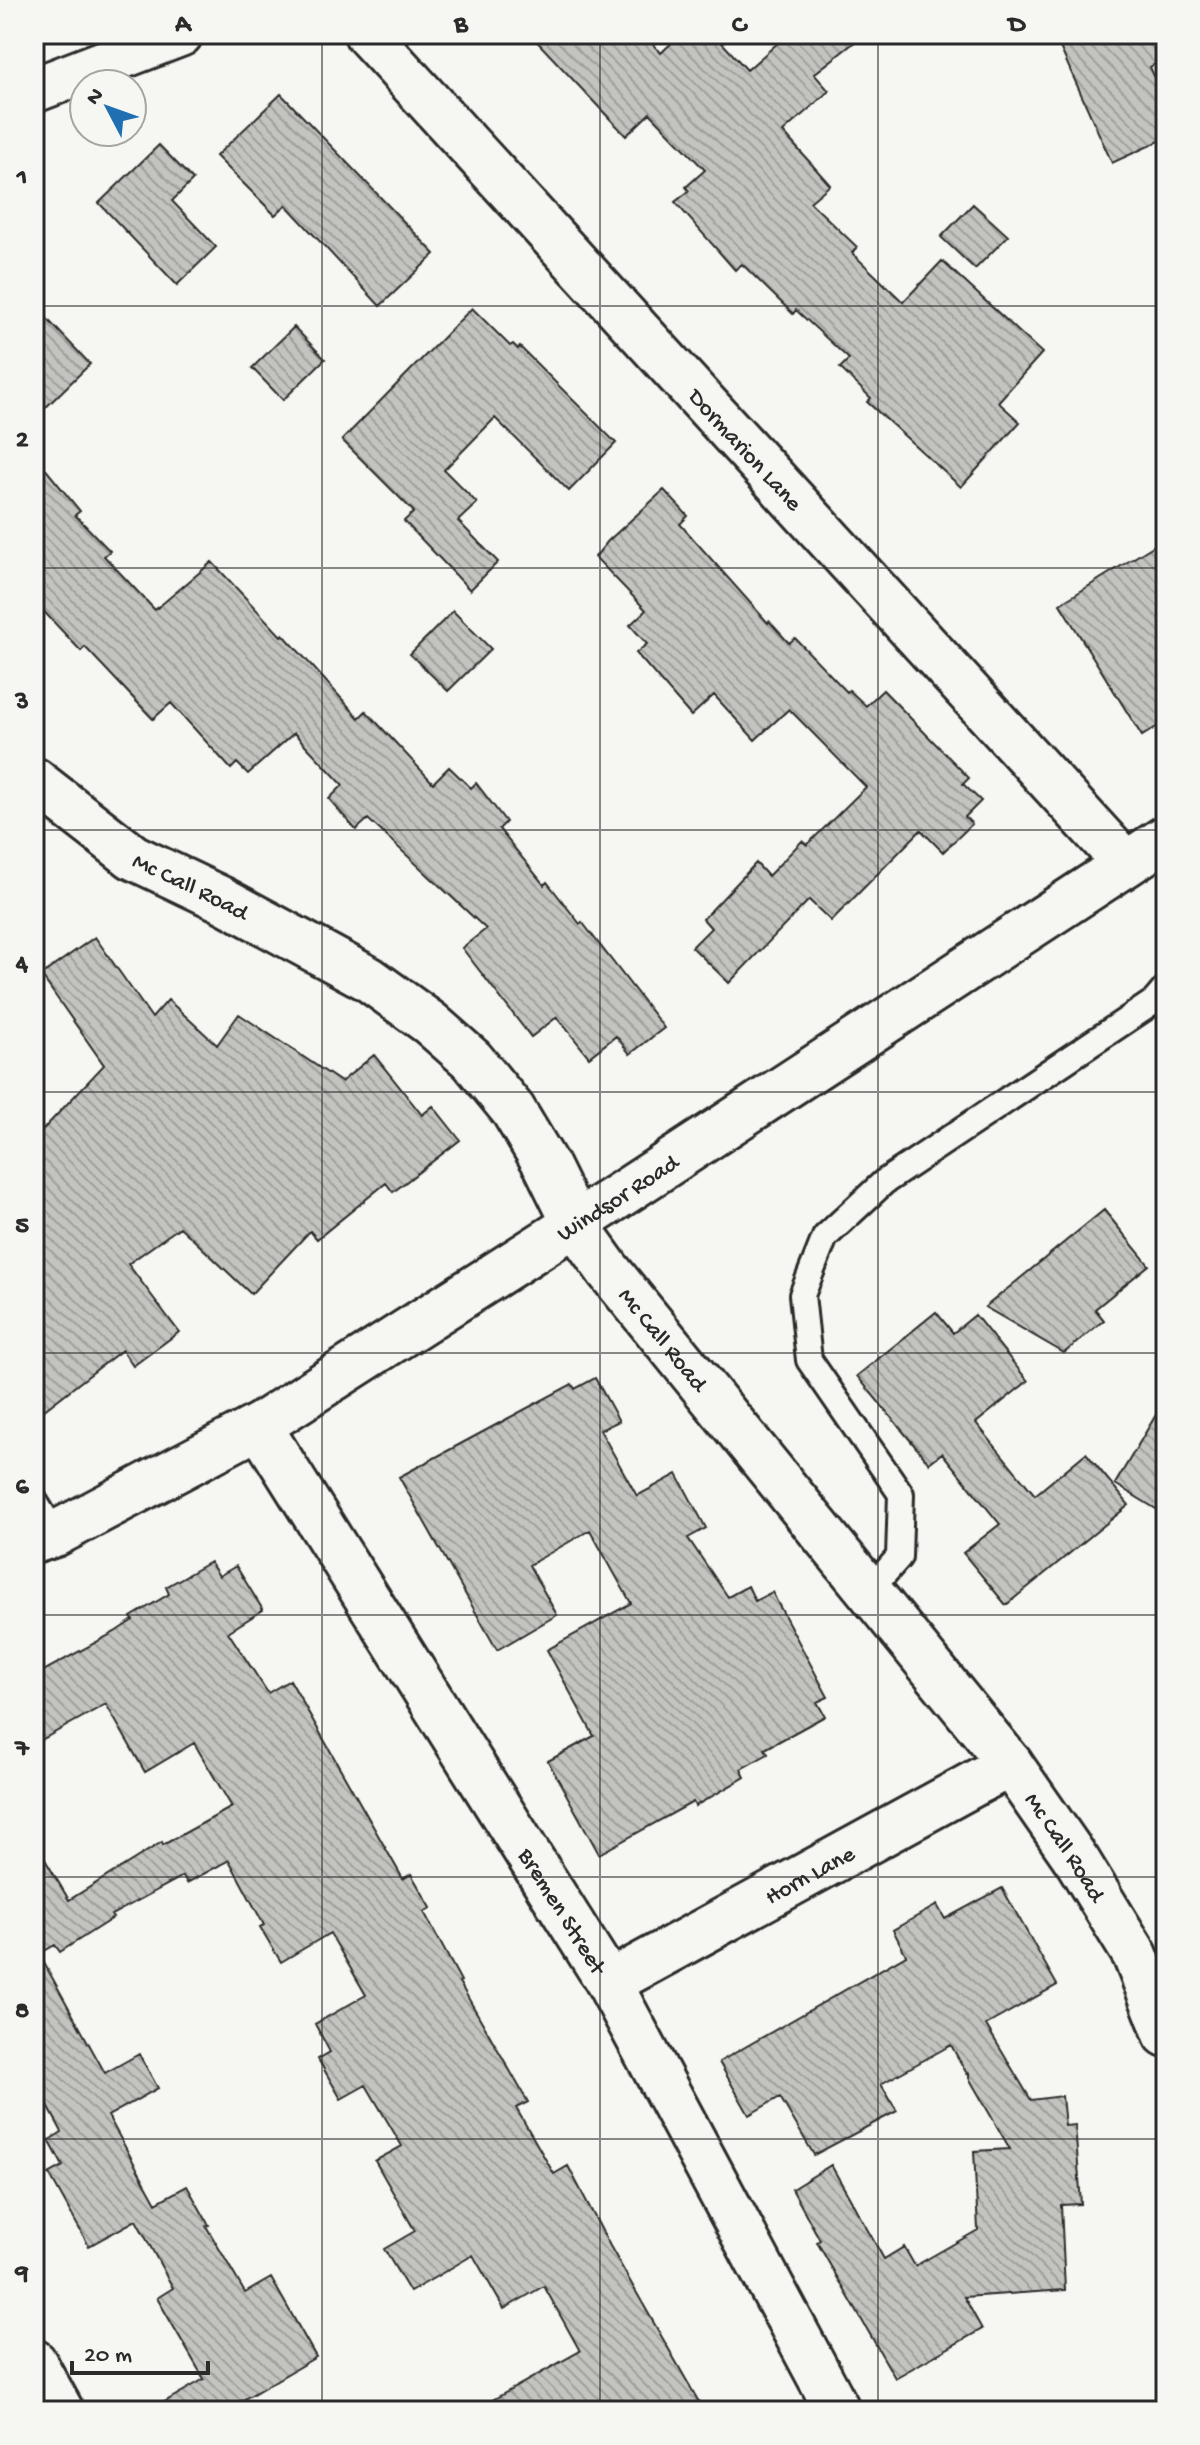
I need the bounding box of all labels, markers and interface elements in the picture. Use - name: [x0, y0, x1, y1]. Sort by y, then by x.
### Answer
- text: A: [174, 11, 192, 42]
- text: B: [453, 11, 469, 42]
- text: C: [732, 11, 749, 42]
- text: D: [1007, 11, 1027, 42]
- north arrow: [68, 68, 148, 148]
- text: N: [81, 84, 110, 111]
- text: 1: [16, 164, 27, 195]
- street label: Dormarion Lane: [679, 382, 807, 519]
- text: 2: [16, 426, 29, 457]
- text: 3: [14, 688, 29, 719]
- street label: Mc Call Road: [127, 848, 254, 930]
- text: 4: [15, 950, 29, 981]
- street label: Windsor Road: [553, 1149, 687, 1250]
- text: 5: [15, 1212, 29, 1243]
- street label: Mc Call Road: [610, 1283, 713, 1400]
- text: 6: [15, 1473, 29, 1504]
- text: 7: [13, 1735, 30, 1766]
- street label: Mc Call Road: [1016, 1788, 1111, 1910]
- street label: Horn Lane: [761, 1840, 861, 1913]
- street label: Bremen Street: [509, 1843, 612, 1983]
- text: 8: [15, 1997, 29, 2028]
- text: 9: [13, 2259, 29, 2290]
- scale bar: [72, 2325, 208, 2375]
- text: 20 m: [84, 2342, 132, 2371]

